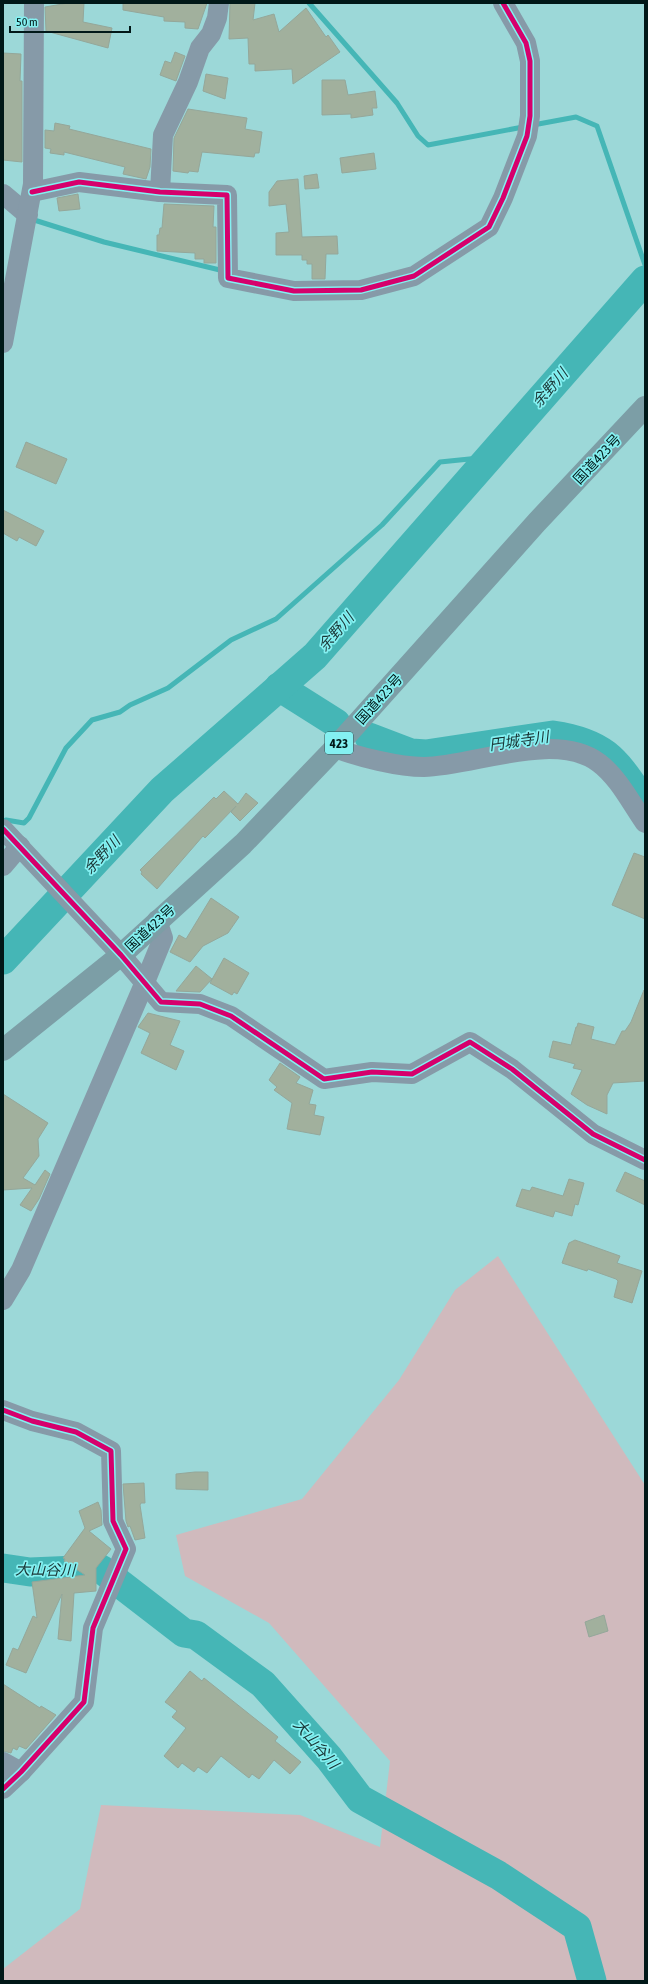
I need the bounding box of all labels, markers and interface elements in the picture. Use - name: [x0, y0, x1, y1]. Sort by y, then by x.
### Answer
- scale bar: [10, 8, 130, 34]
- text: 50 m: [16, 15, 38, 29]
- water label: 余野川: [528, 364, 572, 410]
- street label: 国道423号: [570, 431, 624, 487]
- water label: 余野川: [314, 608, 358, 654]
- street label: 国道423号: [352, 671, 406, 727]
- water label: 円城寺川: [488, 728, 552, 753]
- road number: 423: [325, 732, 353, 754]
- water label: 余野川: [80, 831, 125, 877]
- street label: 国道423号: [122, 901, 178, 955]
- water label: 大山谷川: [15, 1560, 77, 1579]
- water label: 大山谷川: [290, 1715, 344, 1773]

